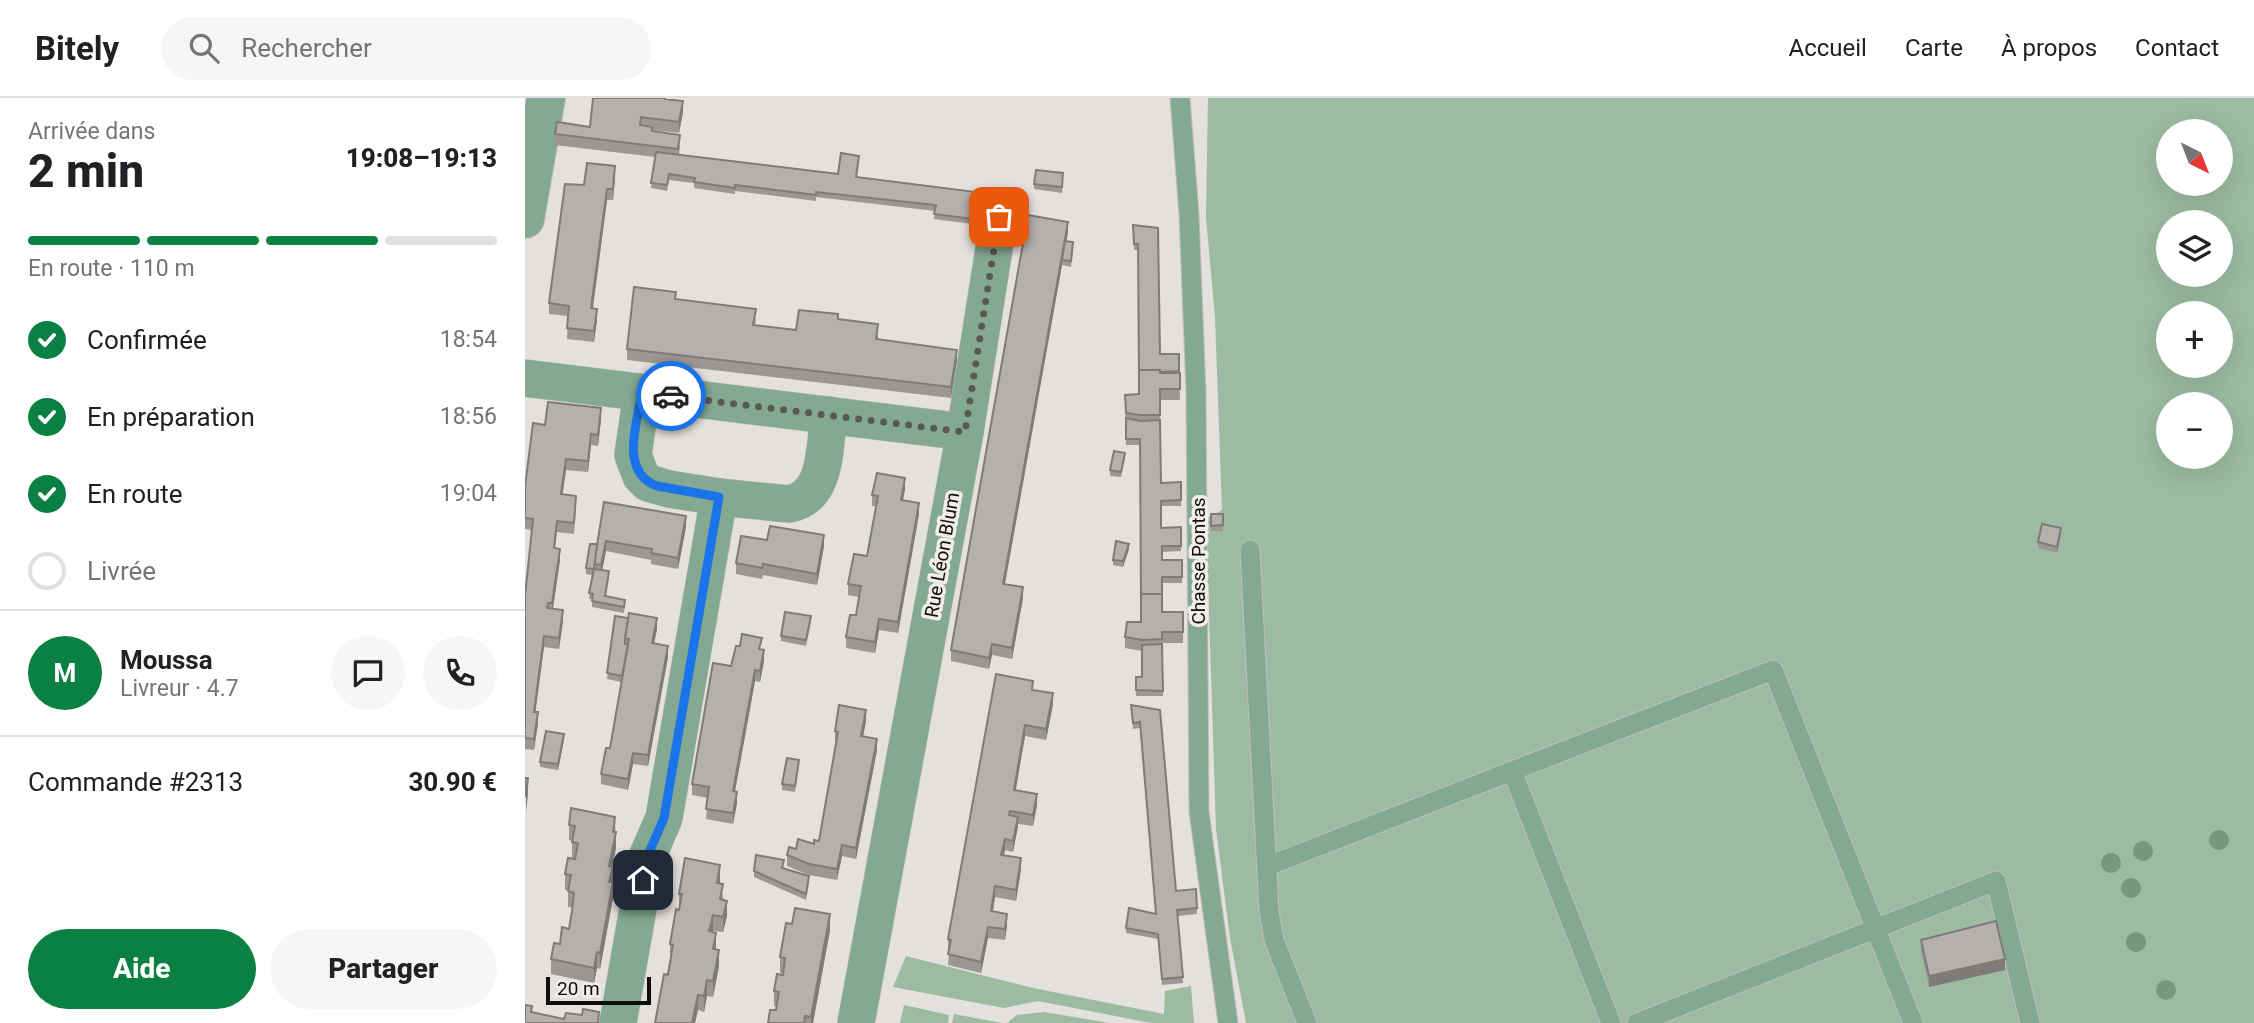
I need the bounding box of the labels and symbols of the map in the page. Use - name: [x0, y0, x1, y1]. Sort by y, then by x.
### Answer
- north arrow: [2156, 119, 2233, 196]
- pin: [969, 187, 1029, 247]
- courier: [636, 361, 706, 431]
- street label: Rue Léon Blum: [920, 491, 964, 619]
- street label: Chasse Pontas: [1187, 497, 1210, 625]
- pin: [613, 850, 673, 910]
- scale bar: [546, 974, 651, 1006]

